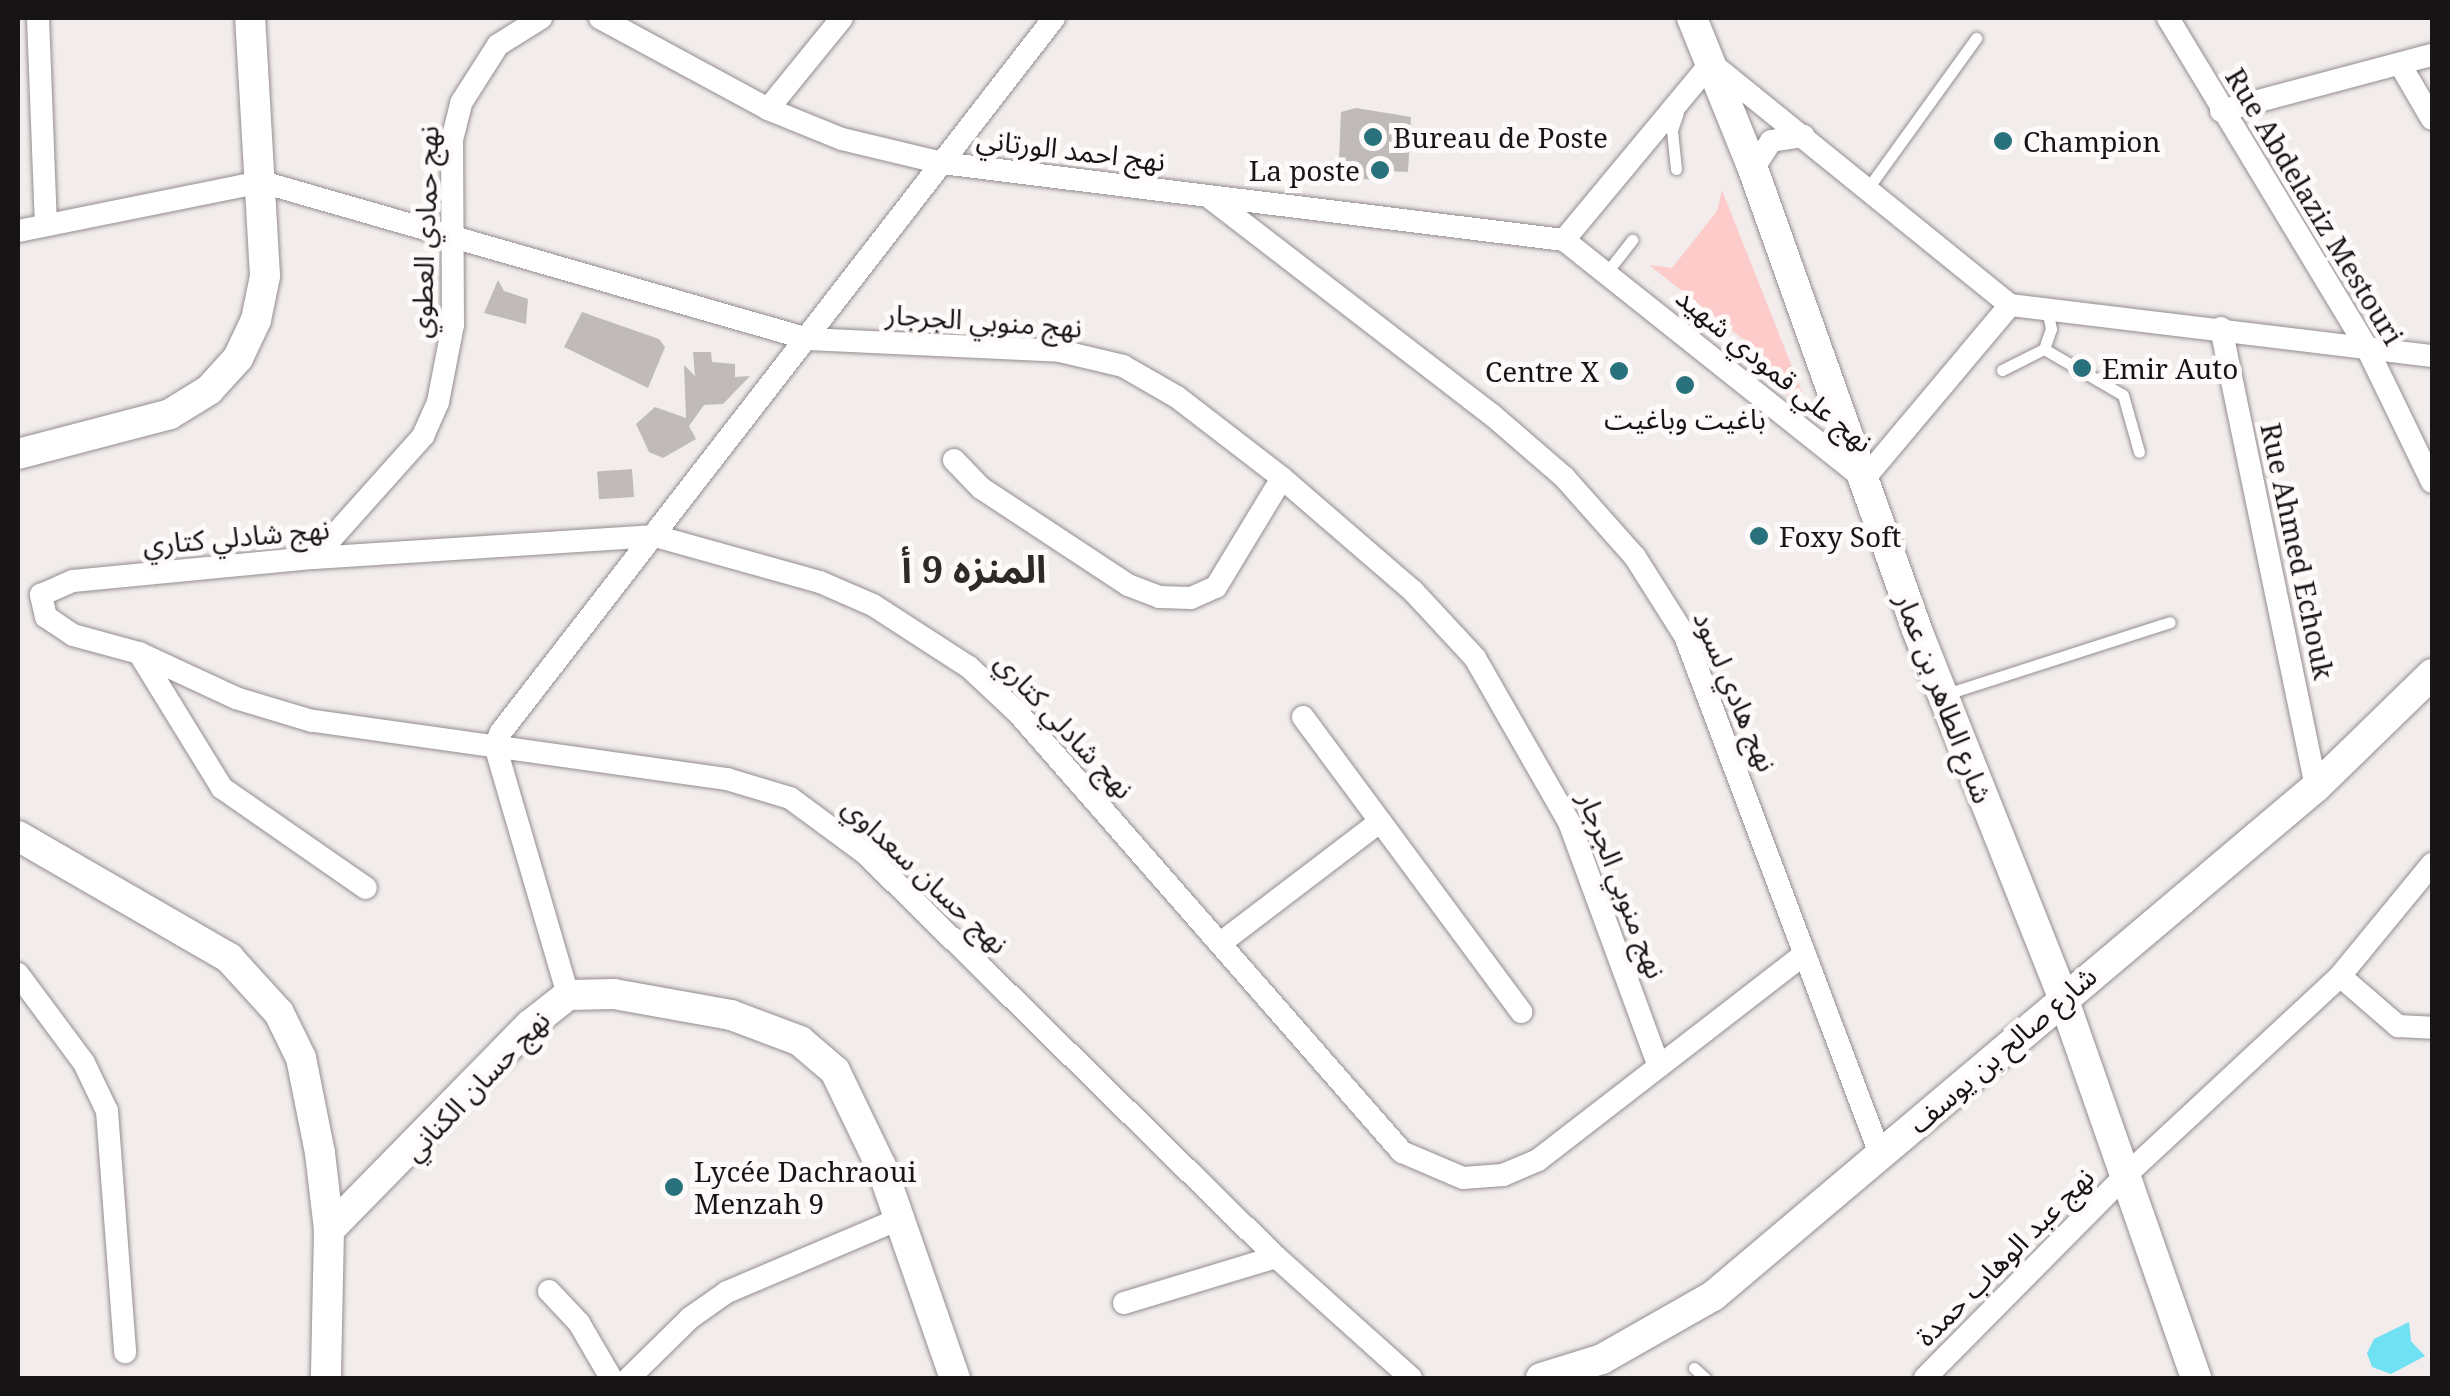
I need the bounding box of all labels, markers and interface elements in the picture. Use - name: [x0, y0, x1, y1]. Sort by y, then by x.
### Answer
- street label: Rue Abdelaziz Mestouri: [2219, 62, 2411, 350]
- place label: Bureau de Poste: [1393, 120, 1608, 154]
- street label: نهج احمد الورتاني: [975, 121, 1167, 177]
- place label: Champion: [2023, 124, 2161, 158]
- street label: نهج حمادي العطوي: [403, 125, 445, 339]
- marker: Bureau de Poste: [1362, 126, 1384, 148]
- marker: Champion: [1992, 130, 2014, 152]
- place label: La poste: [1249, 153, 1360, 187]
- marker: La poste: [1369, 159, 1391, 181]
- street label: نهج علي قمودي شهيد: [1670, 280, 1880, 458]
- street label: نهج منوبي الجرجار: [885, 296, 1083, 344]
- place label: Emir Auto: [2102, 351, 2238, 385]
- place label: Centre X: [1485, 354, 1599, 388]
- marker: Emir Auto: [2071, 357, 2093, 379]
- marker: Centre X: [1608, 360, 1630, 382]
- marker: باغيت وباغيت: [1674, 374, 1696, 396]
- place label: باغيت وباغيت: [1604, 401, 1766, 435]
- street label: Rue Ahmed Echouk: [2254, 420, 2342, 682]
- street label: نهج شادلي كتاري: [141, 511, 331, 561]
- place label: Foxy Soft: [1779, 519, 1901, 553]
- marker: Foxy Soft: [1748, 525, 1770, 547]
- district label: المنزه 9 أ: [902, 546, 1046, 592]
- street label: شارع الطاهر بن عمار: [1889, 588, 2001, 808]
- street label: نهج هادي لسود: [1687, 606, 1785, 776]
- street label: نهج شادلي كتاري: [989, 645, 1141, 805]
- street label: نهج منوبي الجرجار: [1572, 787, 1674, 983]
- street label: نهج حسان سعداوي: [836, 790, 1016, 960]
- street label: شارع صالح بن يوسف: [1901, 958, 2103, 1140]
- street label: نهج حسان الكناني: [396, 1003, 556, 1167]
- place label: Lycée Dachraoui Menzah 9: [694, 1154, 916, 1220]
- street label: نهج عبد الوهاب حمدة: [1908, 1160, 2100, 1352]
- marker: Lycée Dachraoui Menzah 9: [663, 1176, 685, 1198]

